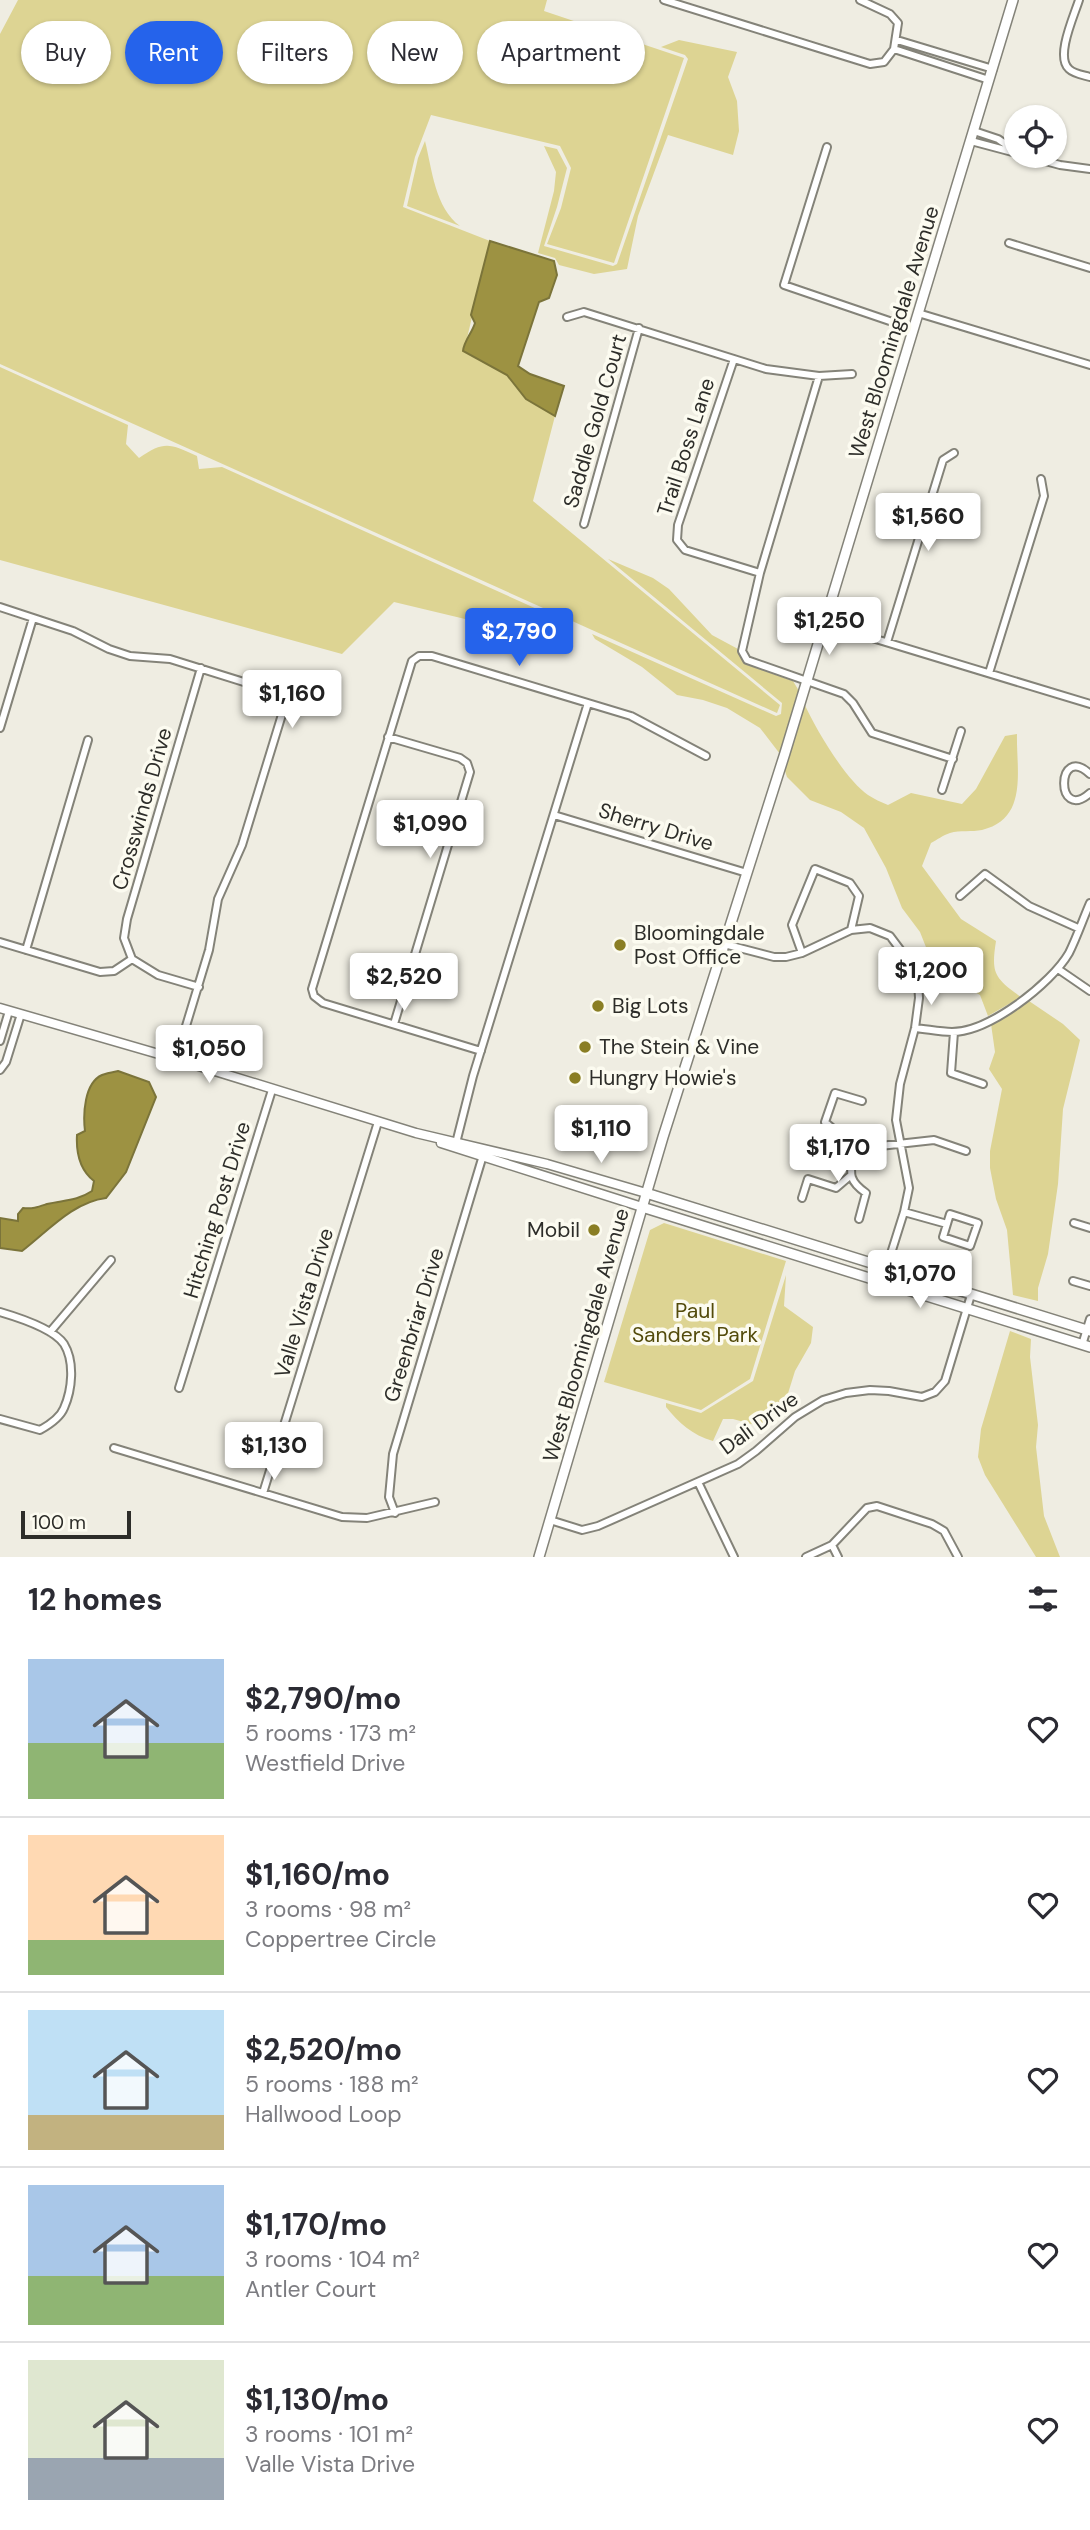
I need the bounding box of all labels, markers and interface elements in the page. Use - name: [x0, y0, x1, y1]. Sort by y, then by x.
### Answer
- chip: Buy: [21, 21, 111, 84]
- chip: Rent: [125, 21, 223, 84]
- chip: Filters: [237, 21, 353, 84]
- chip: New: [367, 21, 463, 84]
- chip: Apartment: [477, 21, 645, 84]
- map controls: [1004, 105, 1067, 168]
- button: locate: [1004, 105, 1067, 168]
- street label: West Bloomingdale Avenue: [842, 202, 946, 462]
- street label: Saddle Gold Court: [557, 331, 633, 511]
- street label: Trail Boss Lane: [651, 374, 721, 519]
- pin: $1,560: [871, 494, 985, 553]
- text: $1,560: [891, 501, 965, 531]
- pin: $1,250: [772, 598, 886, 657]
- text: $1,250: [793, 605, 865, 635]
- pin: $2,790: [462, 608, 576, 668]
- text: $2,790: [481, 616, 557, 646]
- pin: $1,160: [235, 670, 349, 730]
- text: $1,160: [258, 678, 326, 708]
- street label: Crosswinds Drive: [105, 724, 179, 893]
- street label: Sherry Drive: [595, 796, 717, 858]
- pin: $1,090: [373, 800, 487, 860]
- text: $1,090: [393, 808, 467, 838]
- place label: Bloomingdale Post Office: [634, 919, 765, 971]
- marker: Bloomingdale Post Office: [612, 937, 628, 953]
- pin: $1,200: [874, 948, 988, 1007]
- pin: $2,520: [347, 954, 461, 1013]
- text: $1,200: [894, 955, 968, 985]
- text: $2,520: [366, 961, 442, 991]
- place label: Big Lots: [612, 992, 688, 1020]
- marker: Big Lots: [590, 998, 606, 1014]
- pin: $1,050: [152, 1026, 266, 1085]
- text: $1,050: [172, 1033, 246, 1063]
- place label: The Stein & Vine: [599, 1033, 759, 1061]
- marker: The Stein & Vine: [577, 1039, 593, 1055]
- place label: Hungry Howie's: [589, 1064, 736, 1092]
- marker: Hungry Howie's: [567, 1070, 583, 1086]
- pin: $1,110: [544, 1106, 658, 1165]
- text: $1,110: [571, 1113, 631, 1143]
- street label: Hitching Post Drive: [177, 1118, 257, 1302]
- pin: $1,170: [781, 1124, 895, 1184]
- text: $1,170: [806, 1132, 870, 1162]
- street label: West Bloomingdale Avenue: [536, 1205, 636, 1465]
- place label: Mobil: [527, 1216, 580, 1244]
- marker: Mobil: [586, 1222, 602, 1238]
- street label: Valle Vista Drive: [268, 1225, 340, 1381]
- street label: Greenbriar Drive: [377, 1244, 451, 1405]
- pin: $1,070: [863, 1250, 977, 1310]
- text: $1,070: [884, 1258, 956, 1288]
- park label: Paul Sanders Park: [632, 1297, 758, 1349]
- street label: Dali Drive: [714, 1385, 804, 1461]
- pin: $1,130: [217, 1422, 331, 1482]
- text: $1,130: [241, 1430, 307, 1460]
- scale bar: [21, 1508, 131, 1540]
- text: 100 m: [32, 1510, 86, 1535]
- text: 12 homes: [28, 1580, 162, 1619]
- icon: filters: [1024, 1580, 1062, 1618]
- text: $2,790/mo: [245, 1679, 401, 1718]
- icon: home: [84, 1687, 168, 1771]
- icon: heart: [1024, 1710, 1062, 1748]
- text: 5 rooms · 173 m²: [245, 1718, 416, 1748]
- text: Westfield Drive: [245, 1748, 405, 1778]
- text: $1,160/mo: [245, 1855, 390, 1894]
- icon: home: [84, 1863, 168, 1947]
- icon: heart: [1024, 1886, 1062, 1924]
- text: 3 rooms · 98 m²: [245, 1894, 411, 1924]
- text: Coppertree Circle: [245, 1924, 436, 1954]
- text: $2,520/mo: [245, 2030, 402, 2069]
- icon: home: [84, 2038, 168, 2122]
- icon: heart: [1024, 2061, 1062, 2099]
- text: 5 rooms · 188 m²: [245, 2069, 419, 2099]
- text: Hallwood Loop: [245, 2099, 402, 2129]
- text: $1,170/mo: [245, 2205, 387, 2244]
- icon: home: [84, 2213, 168, 2297]
- icon: heart: [1024, 2236, 1062, 2274]
- text: 3 rooms · 104 m²: [245, 2244, 420, 2274]
- text: Antler Court: [245, 2274, 376, 2304]
- text: $1,130/mo: [245, 2380, 389, 2419]
- icon: home: [84, 2388, 168, 2472]
- icon: heart: [1024, 2411, 1062, 2449]
- text: 3 rooms · 101 m²: [245, 2419, 413, 2449]
- text: Valle Vista Drive: [245, 2449, 415, 2479]

